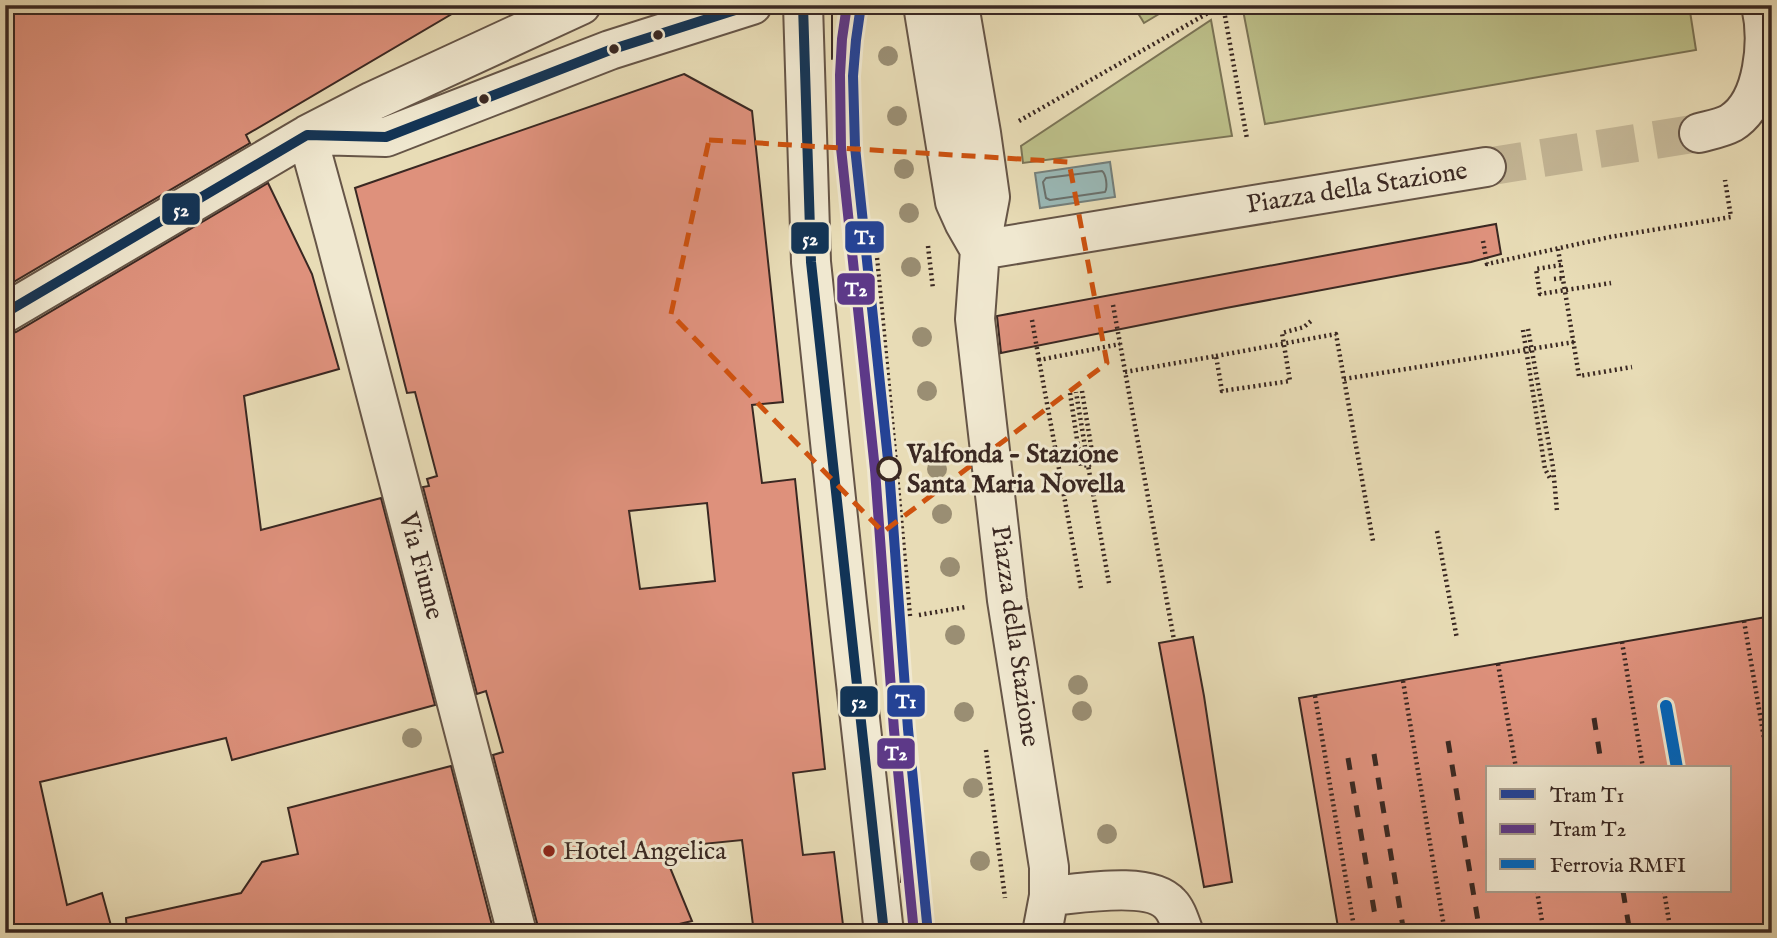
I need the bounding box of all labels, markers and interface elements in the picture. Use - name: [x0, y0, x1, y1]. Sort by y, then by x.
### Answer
- unlabelled marker: [651, 28, 665, 42]
- unlabelled marker: [607, 42, 621, 56]
- unlabelled marker: [477, 92, 491, 106]
- street label: Piazza della Stazione: [1244, 154, 1470, 222]
- line badge: 52: [161, 192, 201, 226]
- text: 52: [173, 199, 189, 223]
- line badge: T1: [844, 220, 885, 254]
- line badge: 52: [790, 221, 830, 255]
- text: T1: [854, 227, 875, 251]
- text: 52: [802, 228, 818, 252]
- line badge: T2: [836, 272, 876, 306]
- text: T2: [844, 279, 867, 303]
- place label: Valfonda - Stazione Santa Maria Novella: [906, 438, 1125, 501]
- marker: Valfonda - Stazione Santa Maria Novella: [877, 457, 901, 481]
- street label: Via Fiume: [391, 508, 451, 623]
- street label: Piazza della Stazione: [983, 523, 1047, 749]
- line badge: T1: [886, 684, 926, 718]
- line badge: 52: [839, 685, 879, 718]
- text: 52: [851, 691, 867, 715]
- text: T1: [895, 691, 916, 715]
- line badge: T2: [876, 737, 916, 770]
- text: T2: [884, 743, 907, 767]
- legend: [1486, 766, 1732, 892]
- text: Tram T1: [1550, 783, 1624, 810]
- text: Tram T2: [1550, 817, 1627, 844]
- place label: Hotel Angelica: [563, 835, 727, 868]
- marker: Hotel Angelica: [541, 843, 557, 859]
- text: Ferrovia RMFI: [1550, 853, 1686, 880]

